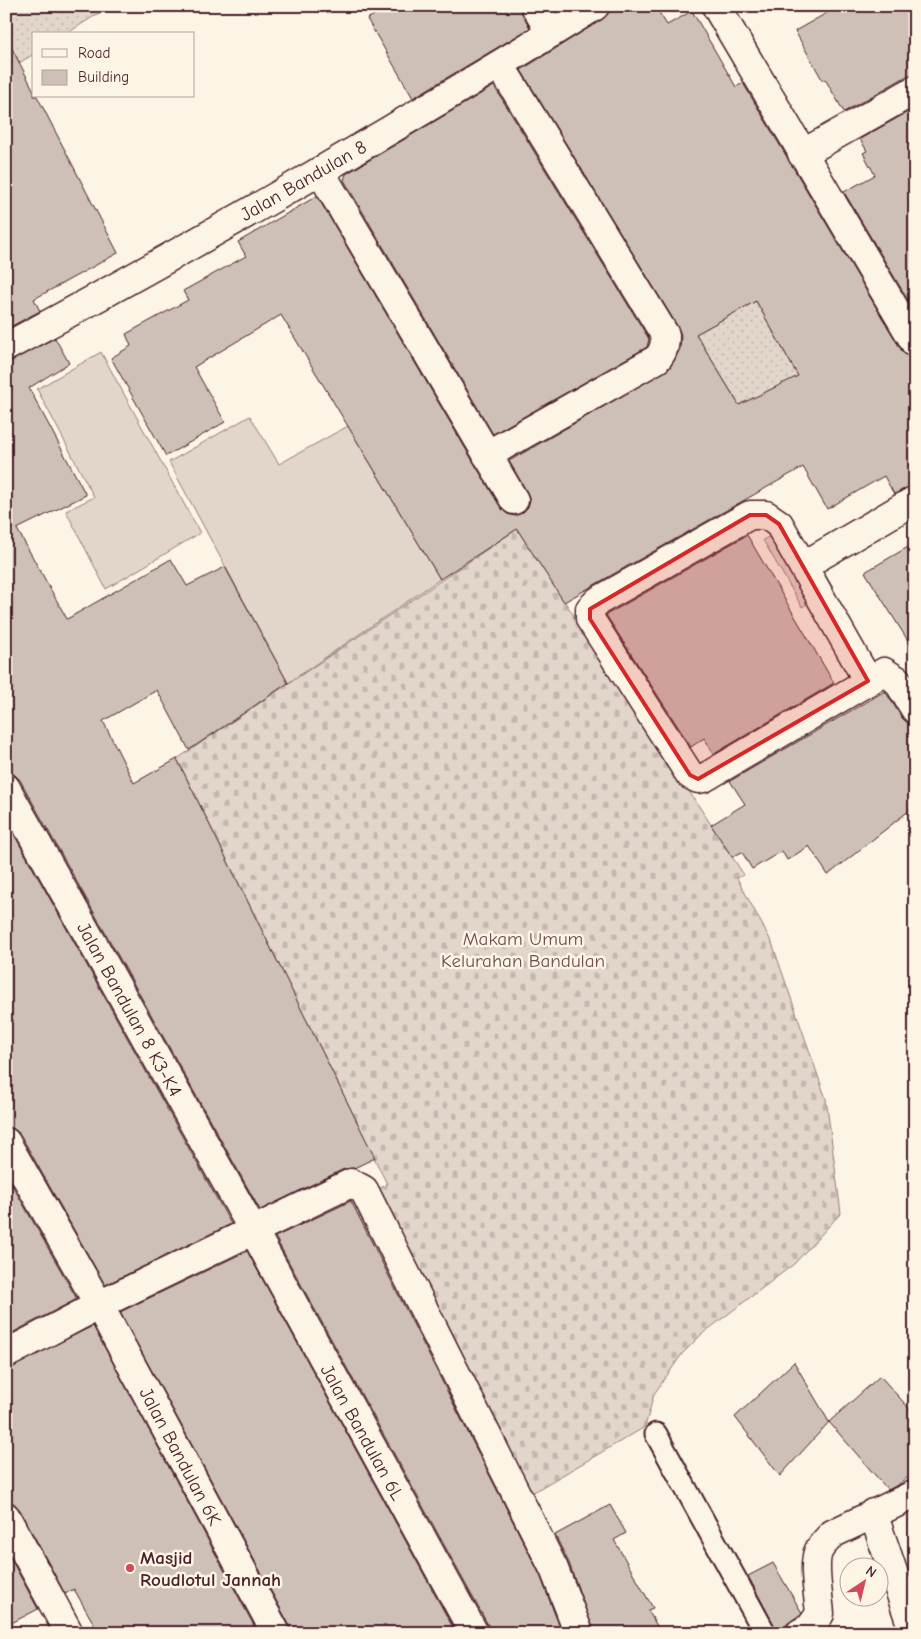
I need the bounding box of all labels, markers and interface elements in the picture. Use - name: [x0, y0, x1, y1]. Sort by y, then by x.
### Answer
- legend: [32, 32, 195, 98]
- text: Road: [78, 44, 110, 62]
- text: Building: [78, 68, 129, 86]
- street label: Jalan Bandulan 8: [237, 136, 370, 226]
- street label: Jalan Bandulan 8 K3-K4: [72, 919, 186, 1100]
- park label: Makam Umum Kelurahan Bandulan: [441, 928, 605, 972]
- street label: Jalan Bandulan 6L: [316, 1361, 409, 1505]
- street label: Jalan Bandulan 6K: [135, 1384, 226, 1529]
- place label: Masjid Roudlotul Jannah: [140, 1547, 281, 1591]
- north arrow: [838, 1556, 888, 1606]
- marker: Masjid Roudlotul Jannah: [124, 1562, 136, 1574]
- text: N: [863, 1562, 880, 1581]

